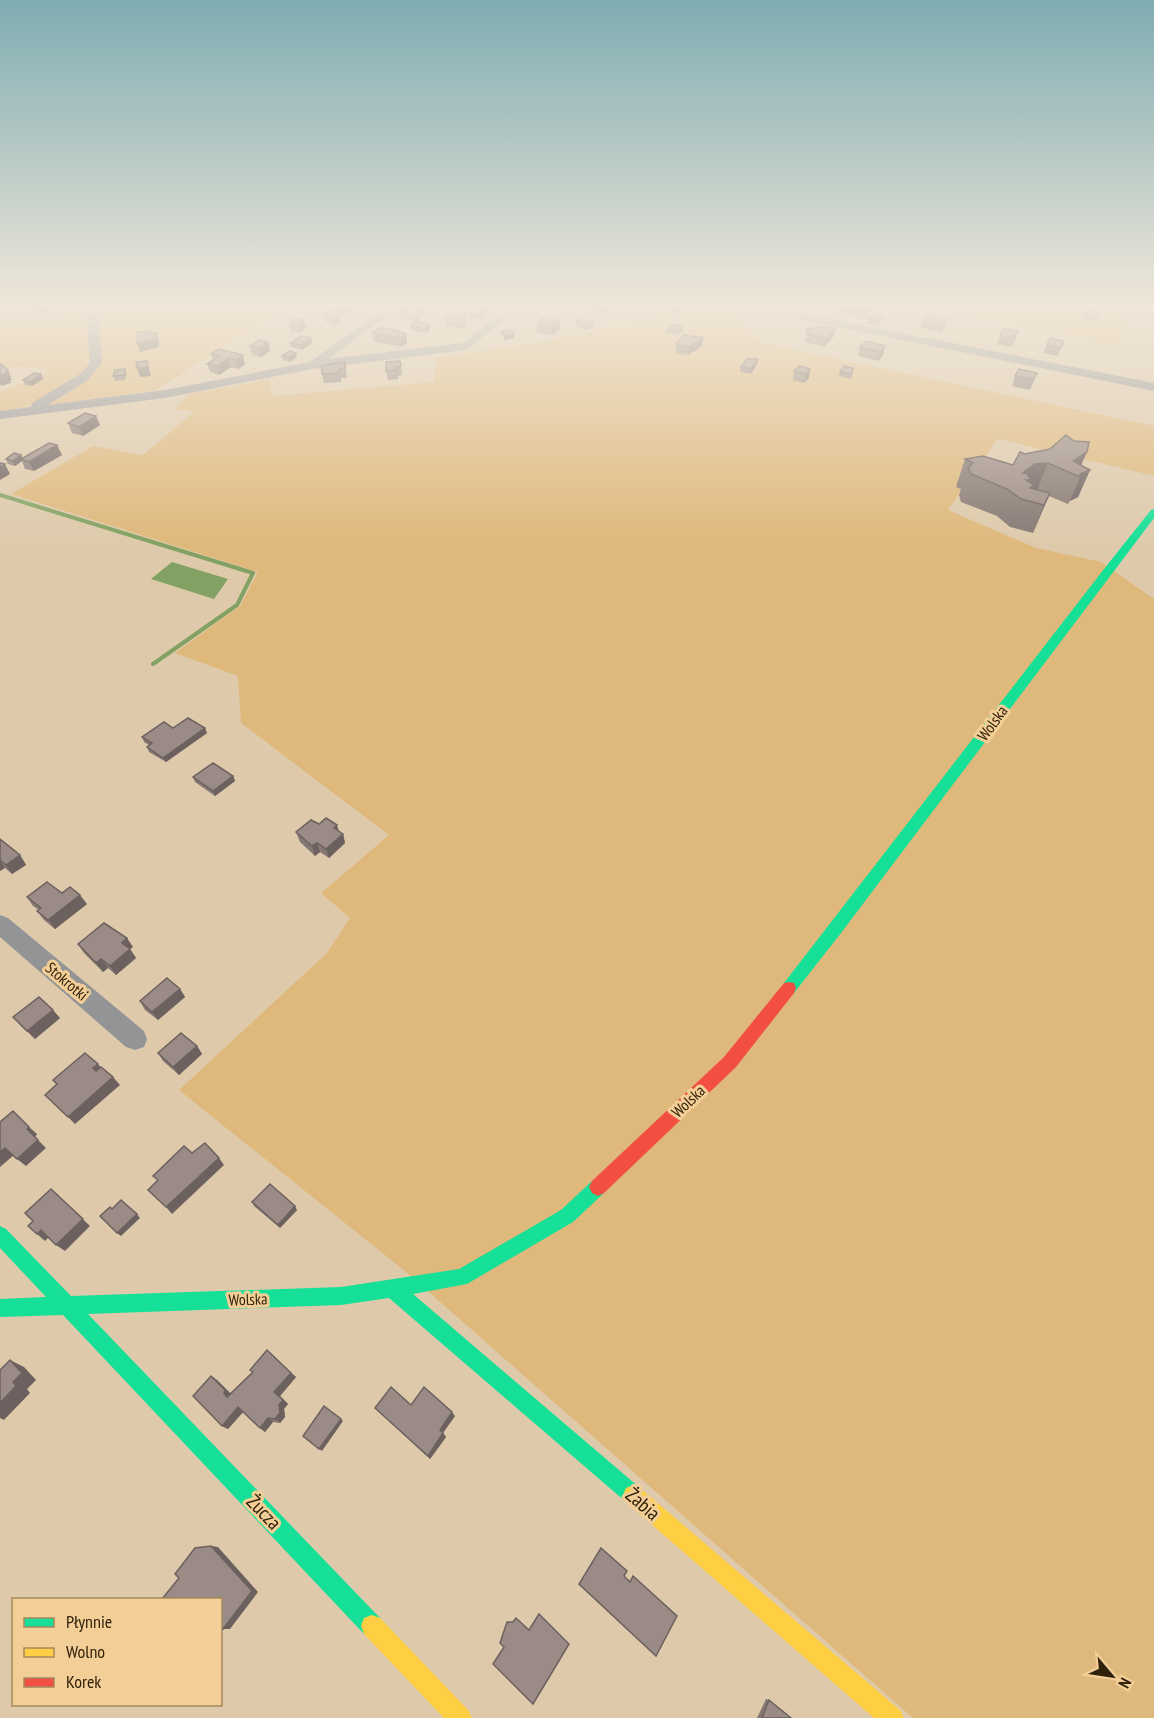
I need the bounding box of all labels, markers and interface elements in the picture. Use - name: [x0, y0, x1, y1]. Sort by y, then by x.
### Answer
- street label: Wolska: [972, 701, 1012, 745]
- street label: Stokrotki: [42, 957, 92, 1005]
- street label: Wolska: [667, 1080, 709, 1122]
- street label: Wolska: [228, 1288, 268, 1310]
- street label: Żabia: [620, 1482, 666, 1526]
- street label: Żucza: [241, 1489, 287, 1535]
- legend: [12, 1598, 222, 1706]
- text: Płynnie: [66, 1610, 112, 1633]
- text: Wolno: [66, 1640, 105, 1663]
- north arrow: [1082, 1646, 1142, 1706]
- text: Korek: [66, 1670, 101, 1693]
- text: N: [1114, 1675, 1136, 1692]

